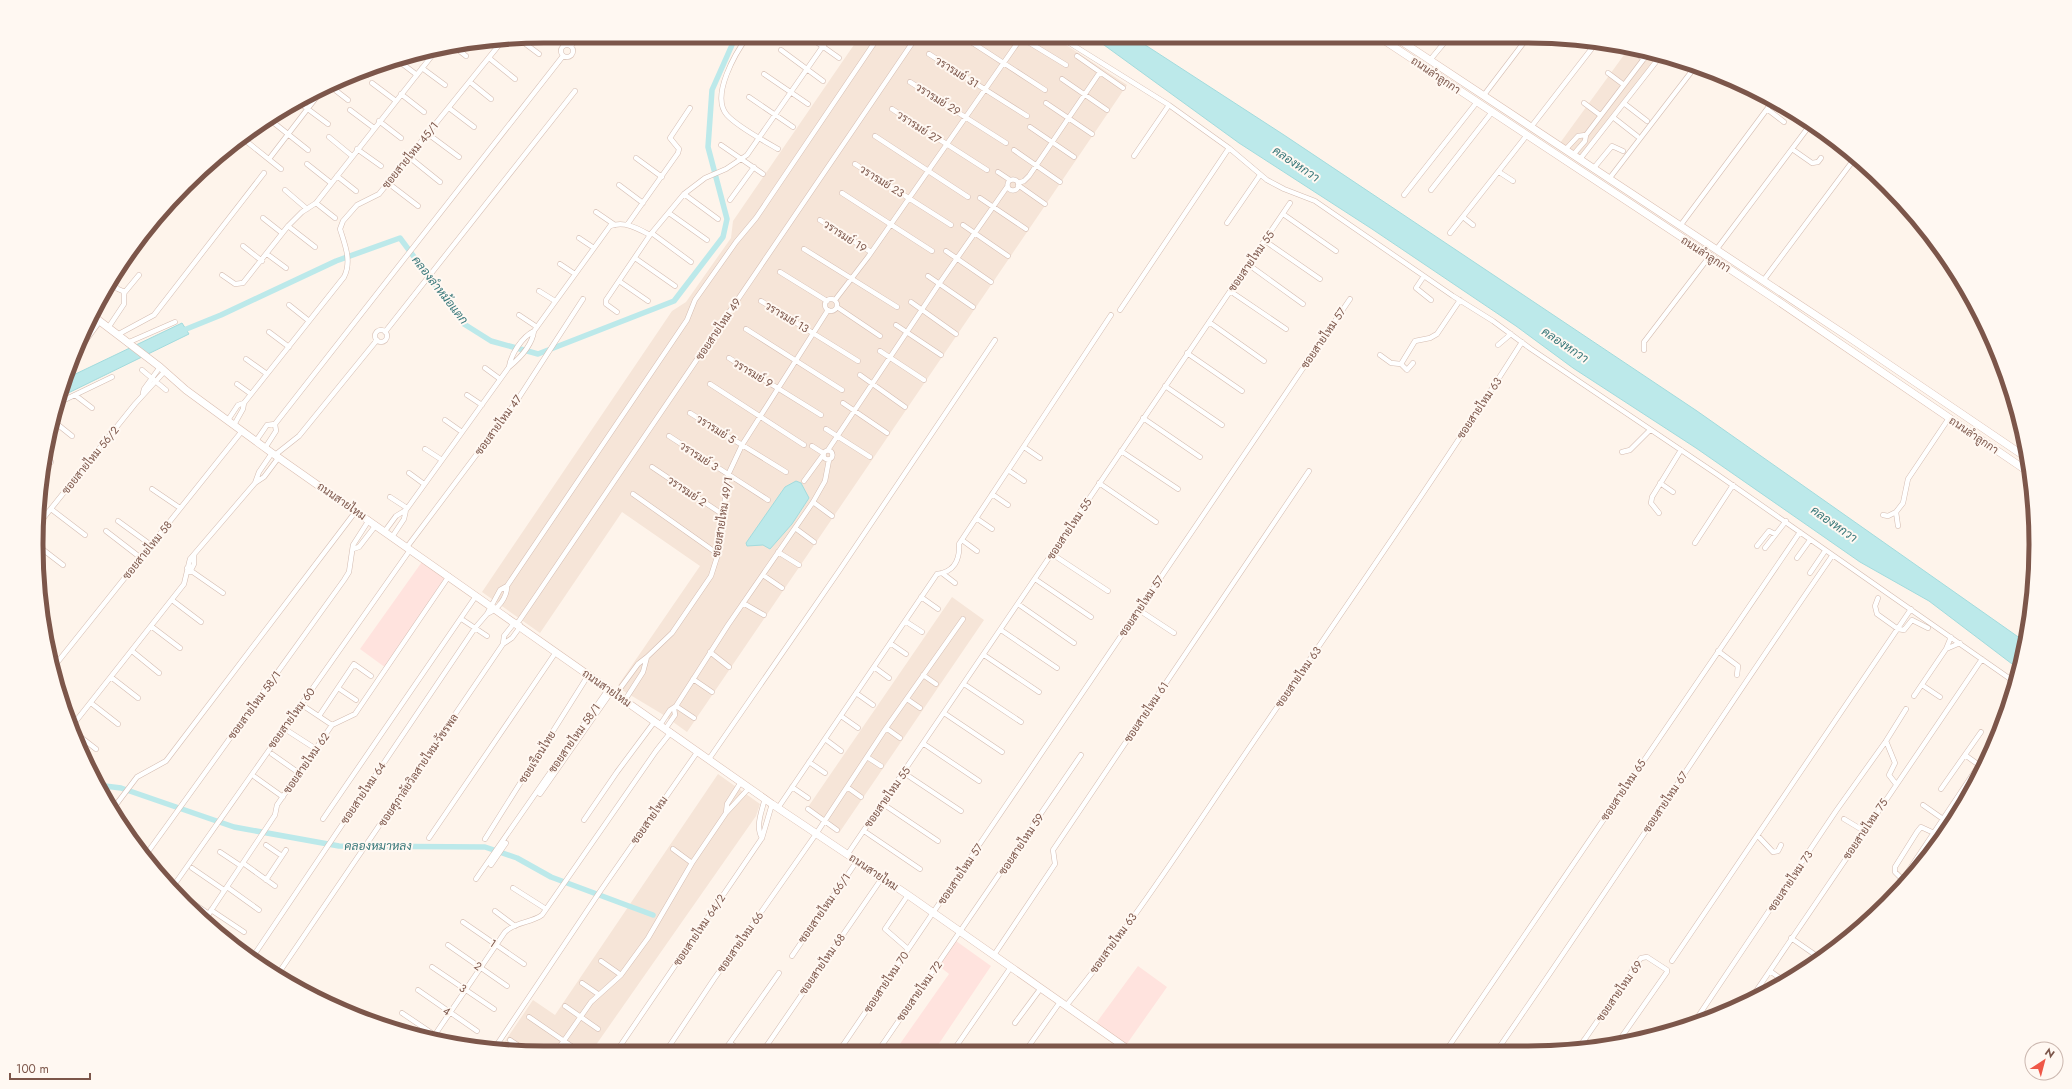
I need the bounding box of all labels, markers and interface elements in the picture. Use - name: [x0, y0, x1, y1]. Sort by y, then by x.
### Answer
- street label: วรารมย์ 31: [932, 52, 982, 92]
- street label: ถนนลำลูกกา: [1408, 53, 1464, 97]
- street label: วรารมย์ 29: [912, 79, 964, 119]
- street label: วรารมย์ 27: [894, 107, 945, 147]
- street label: ซอยสายไหม 45/1: [378, 118, 442, 192]
- water label: คลองหกวา: [1269, 142, 1323, 186]
- street label: วรารมย์ 23: [856, 161, 908, 201]
- street label: วรารมย์ 19: [820, 216, 870, 256]
- street label: ซอยสายไหม 55: [1224, 227, 1278, 295]
- street label: ถนนลำลูกกา: [1678, 232, 1734, 276]
- water label: คลองลำหม้อแตก: [407, 252, 473, 328]
- street label: ซอยสายไหม 49: [691, 295, 745, 363]
- street label: วรารมย์ 13: [762, 298, 812, 336]
- street label: ซอยสายไหม 57: [1297, 304, 1350, 372]
- water label: คลองหกวา: [1538, 323, 1592, 367]
- street label: วรารมย์ 9: [730, 355, 776, 391]
- street label: ซอยสายไหม 63: [1452, 374, 1506, 442]
- street label: ซอยสายไหม 47: [471, 391, 525, 458]
- street label: วรารมย์ 5: [693, 411, 739, 447]
- street label: ถนนลำลูกกา: [1946, 413, 2002, 457]
- street label: ซอยสายไหม 56/2: [58, 423, 122, 497]
- street label: วรารมย์ 3: [676, 437, 722, 475]
- street label: วรารมย์ 2: [664, 472, 710, 510]
- street label: ซอยสายไหม 49/1: [708, 476, 736, 558]
- street label: ถนนสายไหม: [314, 478, 370, 524]
- street label: ซอยสายไหม 55: [1042, 495, 1096, 563]
- water label: คลองหกวา: [1807, 501, 1861, 547]
- street label: ซอยสายไหม 58: [118, 517, 176, 583]
- street label: ซอยสายไหม 57: [1115, 572, 1168, 640]
- street label: ซอยสายไหม 63: [1271, 643, 1325, 711]
- street label: ถนนสายไหม: [579, 665, 635, 711]
- street label: ซอยสายไหม 58/1: [224, 667, 284, 743]
- street label: ซอยสายไหม 61: [1120, 678, 1172, 746]
- street label: ซอยสายไหม 60: [263, 684, 319, 752]
- street label: ซอยสายไหม 58/1: [544, 700, 604, 776]
- street label: ซอยศุภาลัยวิลสายไหม-วัชรพล: [374, 710, 463, 830]
- street label: ซอยเรือนไทย: [514, 728, 560, 786]
- street label: ซอยสายไหม 62: [279, 729, 333, 797]
- street label: ซอยสายไหม 65: [1596, 756, 1650, 824]
- street label: ซอยสายไหม 64: [336, 758, 390, 827]
- street label: ซอยสายไหม 55: [860, 763, 914, 831]
- street label: ซอยสายไหม 67: [1639, 768, 1692, 836]
- street label: ซอยสายไหม: [627, 793, 671, 847]
- street label: ซอยสายไหม 75: [1839, 795, 1891, 863]
- street label: ซอยสายไหม 59: [994, 810, 1048, 878]
- water label: คลองหมาหลง: [344, 837, 412, 855]
- street label: ซอยสายไหม 57: [934, 840, 987, 908]
- street label: ซอยสายไหม 73: [1764, 847, 1816, 915]
- street label: ถนนสายไหม: [846, 850, 902, 894]
- street label: ซอยสายไหม 66/1: [794, 870, 854, 946]
- street label: ซอยสายไหม 64/2: [669, 891, 729, 969]
- street label: ซอยสายไหม 66: [713, 908, 767, 976]
- street label: ซอยสายไหม 63: [1086, 909, 1140, 977]
- street label: ซอยสายไหม 68: [795, 930, 849, 998]
- street label: 1: [486, 935, 500, 951]
- street label: ซอยสายไหม 70: [859, 948, 913, 1016]
- street label: ซอยสายไหม 72: [892, 957, 946, 1025]
- street label: ซอยสายไหม 69: [1592, 957, 1646, 1025]
- street label: 2: [471, 958, 485, 974]
- street label: 3: [456, 980, 470, 996]
- street label: 4: [440, 1003, 455, 1020]
- north arrow: [2024, 1041, 2064, 1081]
- text: N: [2042, 1044, 2058, 1062]
- scale bar: [10, 1055, 90, 1081]
- text: 100 m: [16, 1060, 49, 1078]

